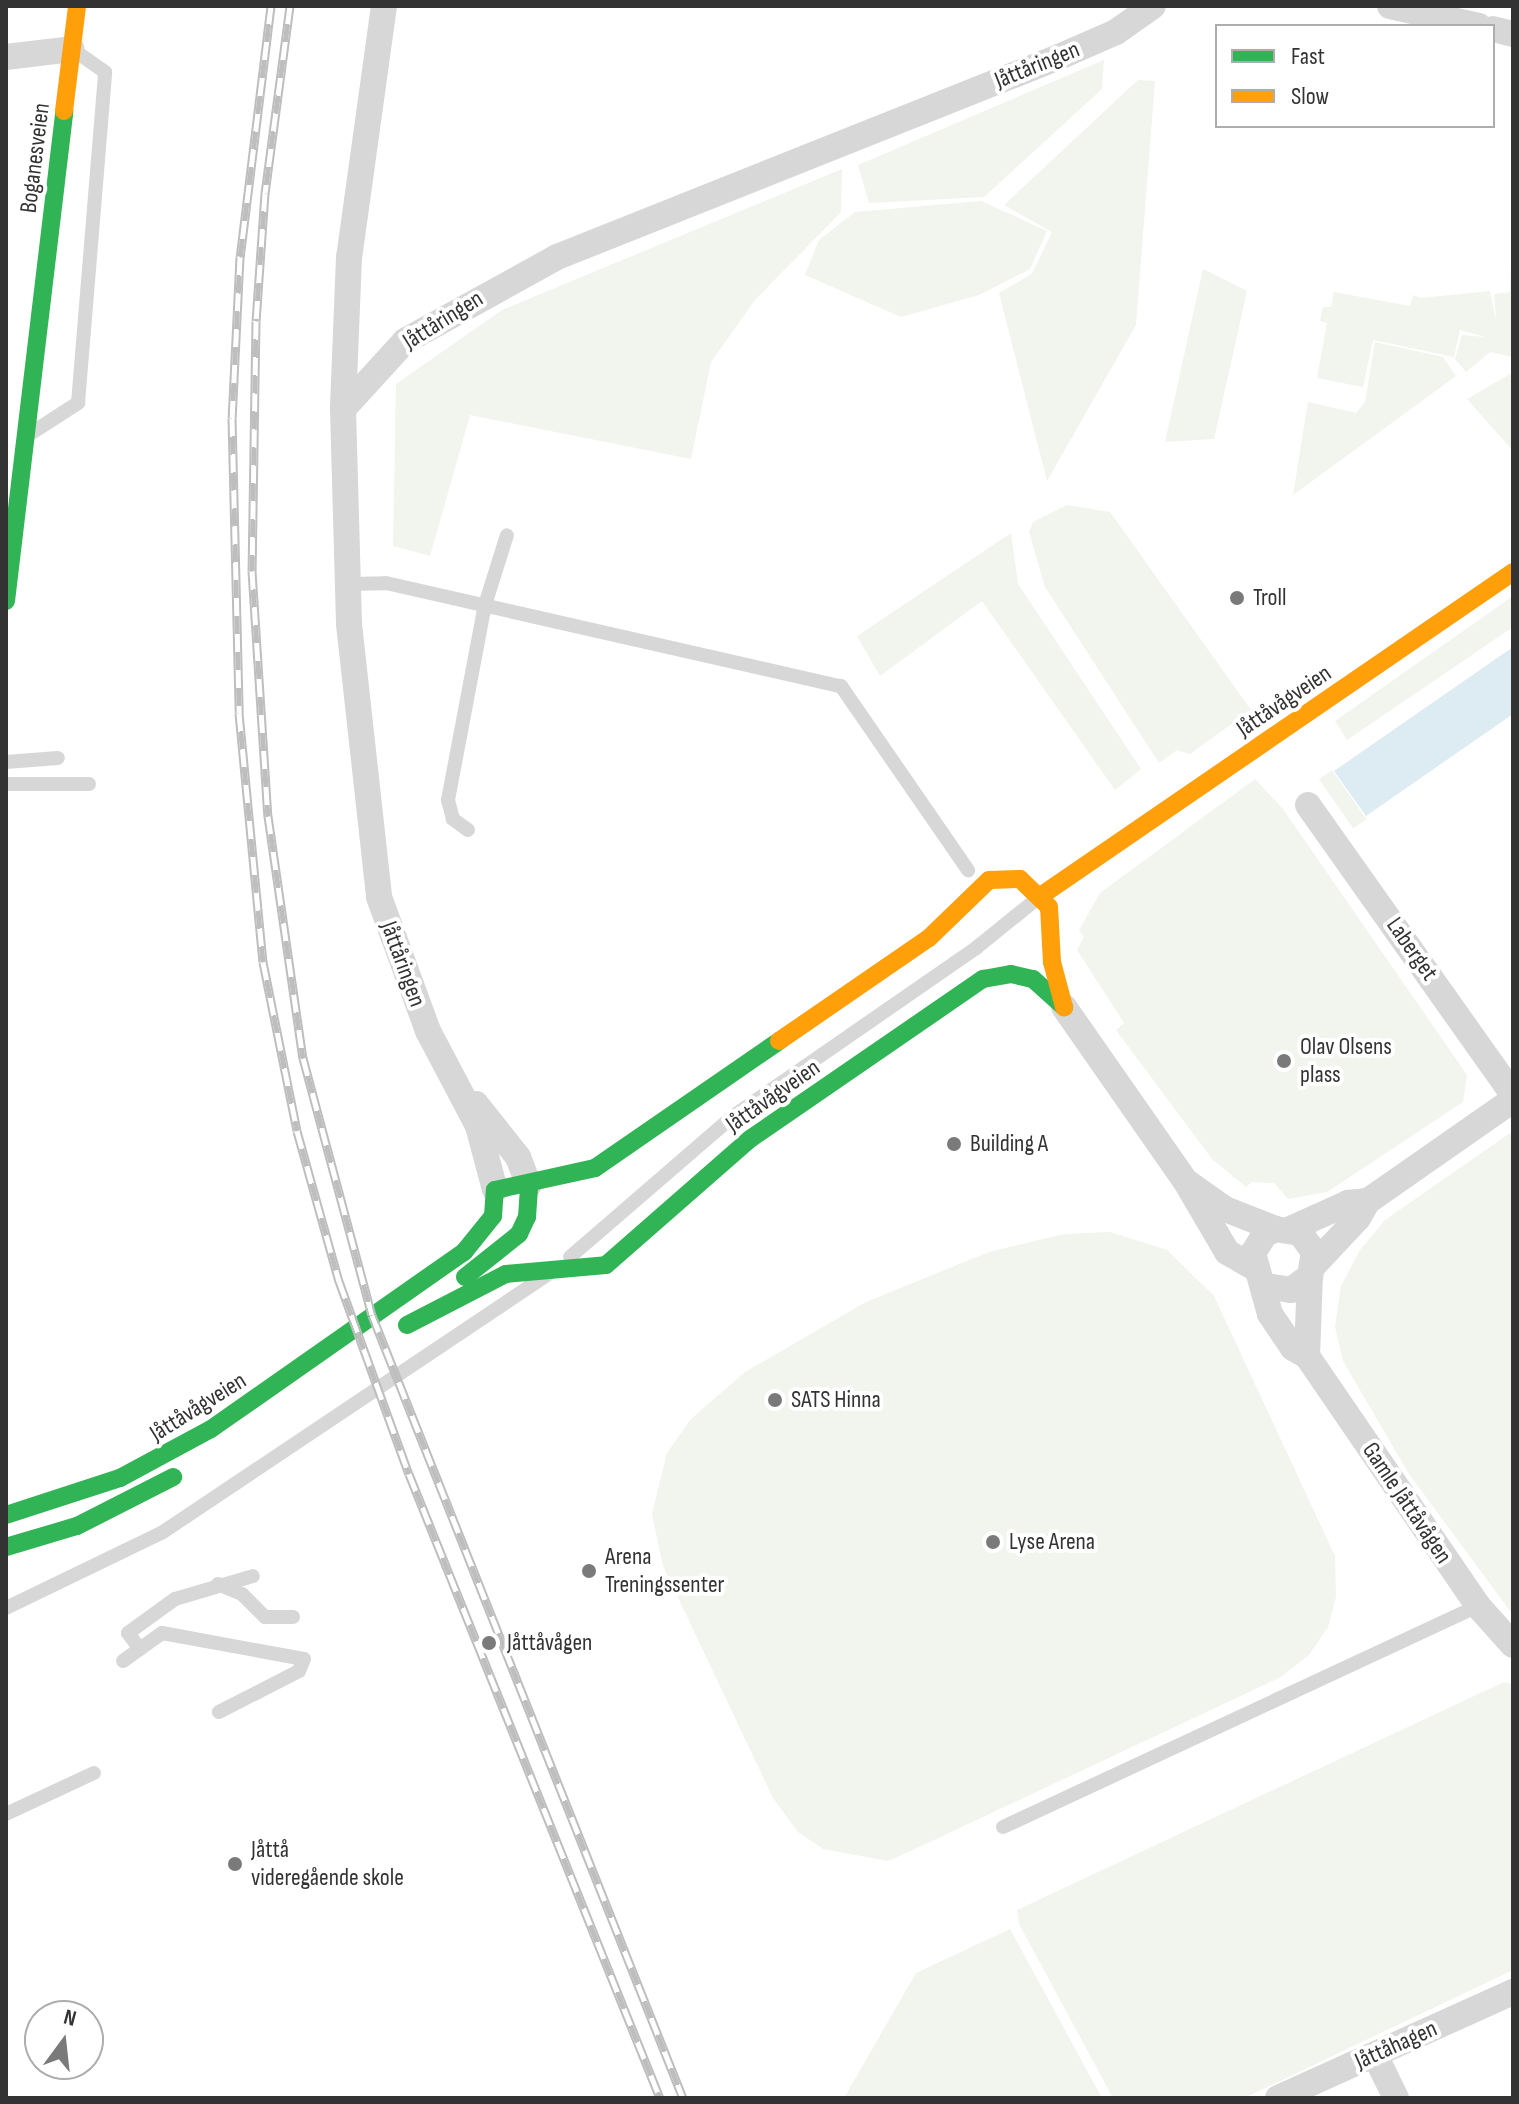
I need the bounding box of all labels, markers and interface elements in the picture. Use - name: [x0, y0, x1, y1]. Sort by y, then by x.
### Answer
- legend: [1215, 24, 1495, 128]
- street label: Jåttåringen: [990, 35, 1084, 95]
- text: Fast: [1291, 42, 1325, 71]
- text: Slow: [1291, 82, 1329, 111]
- street label: Boganesveien: [14, 101, 56, 215]
- street label: Jåttåringen: [398, 284, 488, 356]
- place label: Troll: [1253, 584, 1286, 612]
- marker: Troll: [1228, 589, 1246, 607]
- street label: Jåttåvågveien: [1231, 659, 1337, 743]
- street label: Laberget: [1380, 912, 1444, 986]
- street label: Jåttåringen: [374, 917, 432, 1011]
- place label: Olav Olsens plass: [1300, 1033, 1392, 1089]
- marker: Olav Olsens plass: [1275, 1052, 1293, 1070]
- street label: Jåttåvågveien: [720, 1053, 826, 1139]
- place label: Building A: [970, 1130, 1048, 1158]
- marker: Building A: [945, 1135, 963, 1153]
- street label: Jåttåvågveien: [144, 1366, 252, 1448]
- place label: SATS Hinna: [791, 1386, 881, 1414]
- marker: SATS Hinna: [766, 1391, 784, 1409]
- street label: Gamle Jåttåvågen: [1356, 1437, 1458, 1569]
- place label: Lyse Arena: [1009, 1528, 1095, 1556]
- marker: Lyse Arena: [984, 1533, 1002, 1551]
- place label: Arena Treningssenter: [605, 1543, 724, 1599]
- marker: Arena Treningssenter: [580, 1562, 598, 1580]
- place label: Jåttåvågen: [507, 1629, 592, 1657]
- marker: Jåttåvågen: [478, 1632, 500, 1654]
- place label: Jåttå videregående skole: [251, 1836, 404, 1892]
- marker: Jåttå videregående skole: [226, 1855, 244, 1873]
- north arrow: [24, 2000, 104, 2080]
- text: N: [61, 2004, 79, 2033]
- street label: Jåttåhagen: [1350, 2014, 1442, 2076]

